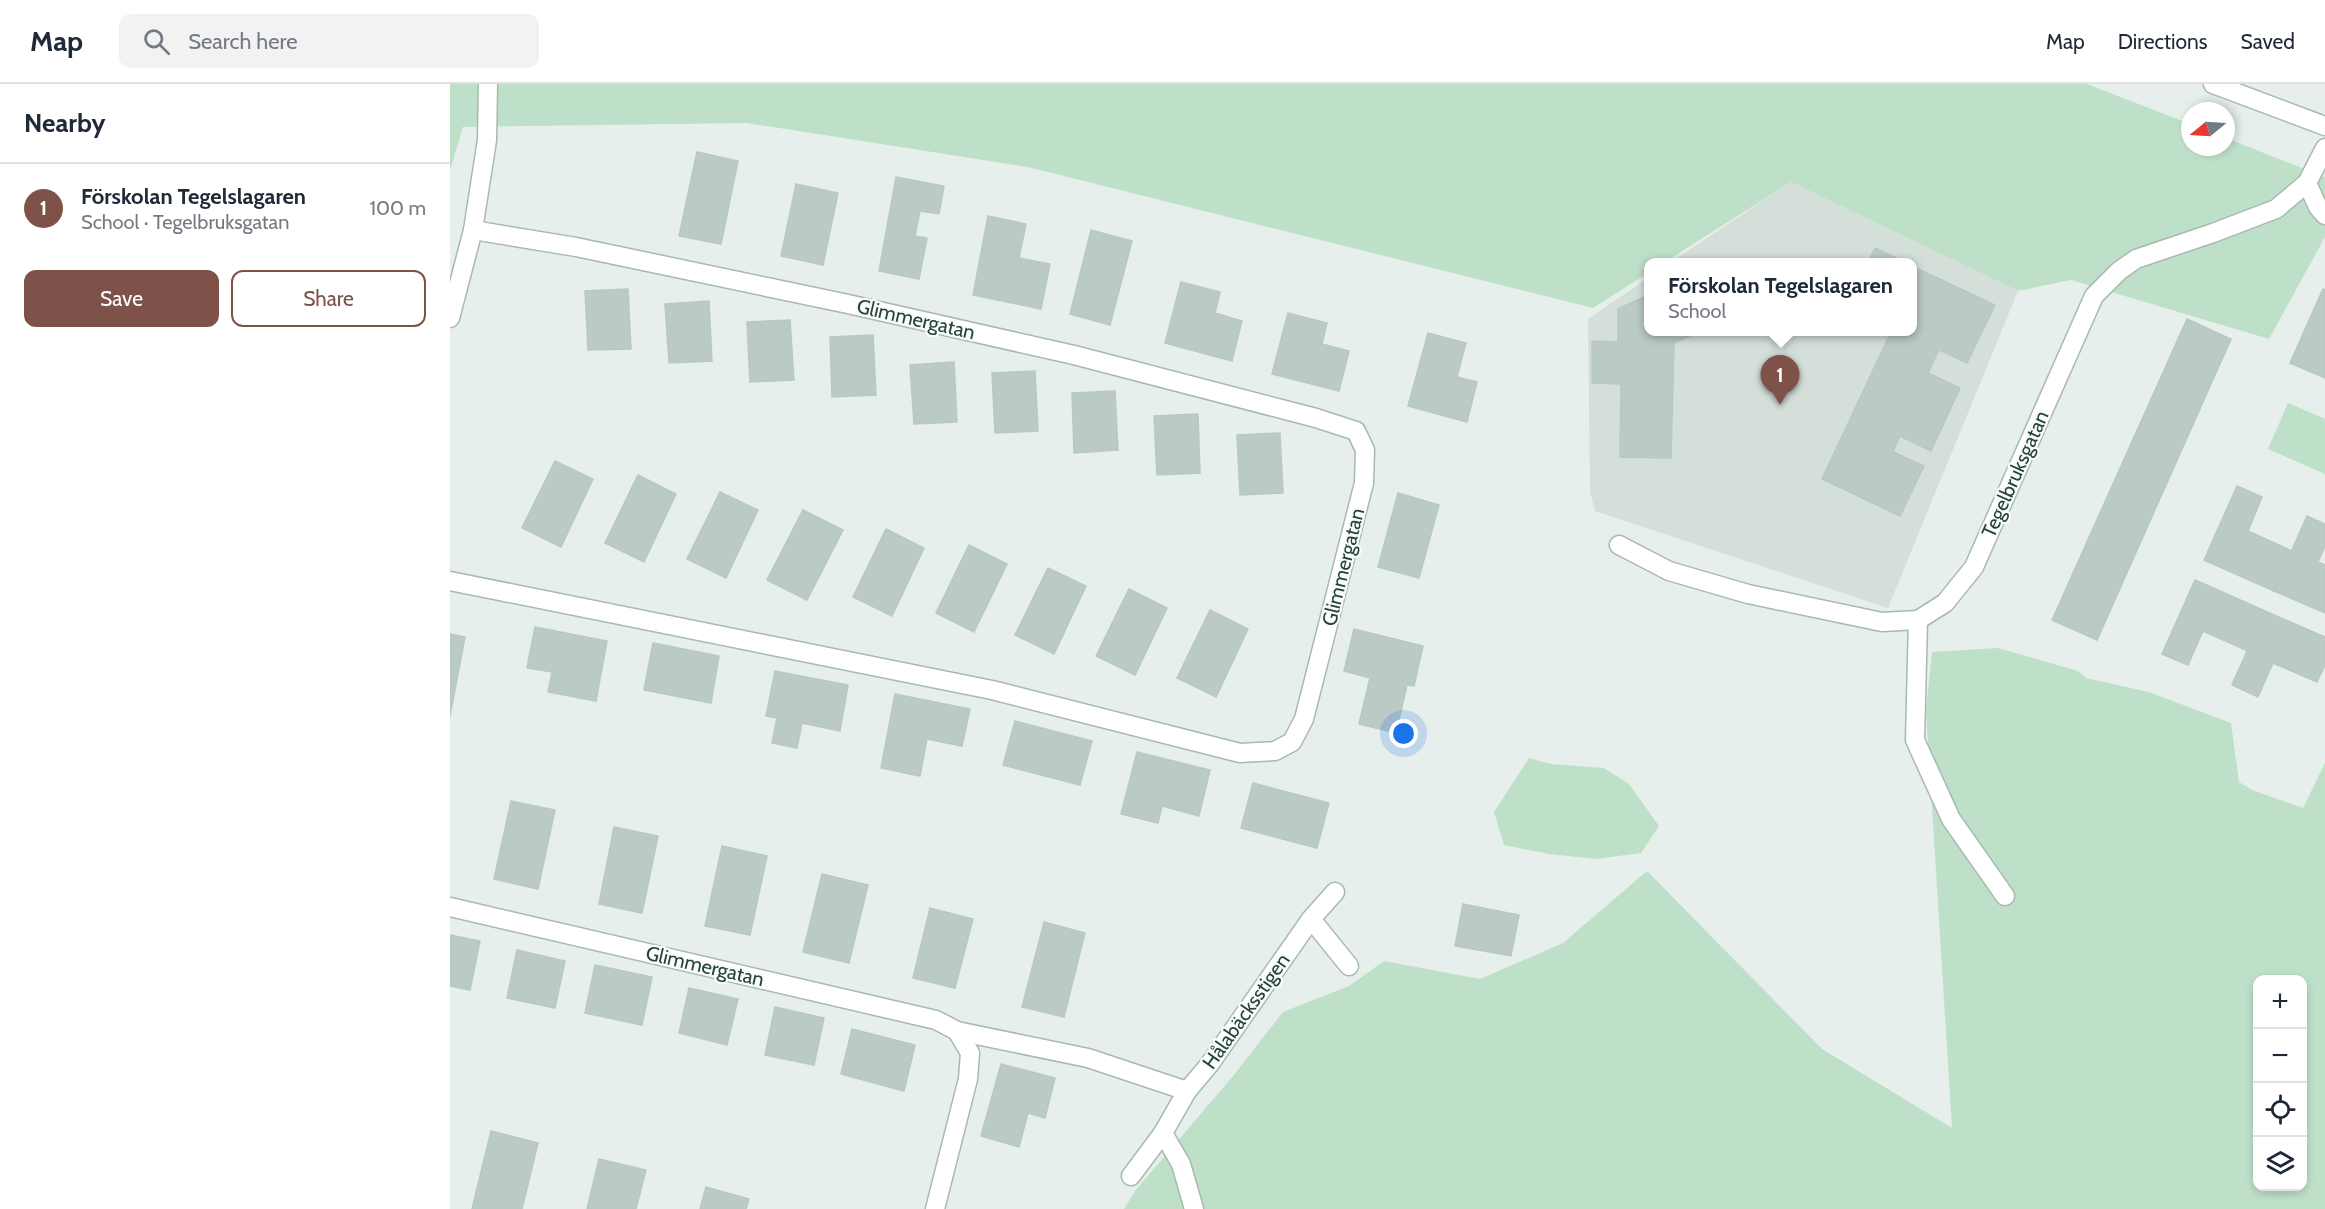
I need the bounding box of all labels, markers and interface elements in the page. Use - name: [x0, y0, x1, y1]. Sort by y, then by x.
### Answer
- search box: [119, 14, 539, 68]
- text: Map: [30, 24, 83, 58]
- icon: search: [140, 25, 173, 58]
- text: Search here: [188, 28, 297, 55]
- text: Map: [2046, 29, 2085, 54]
- text: Directions: [2118, 29, 2207, 54]
- text: Saved: [2240, 29, 2295, 54]
- north arrow: [2181, 102, 2235, 156]
- text: Nearby: [24, 107, 105, 139]
- text: Förskolan Tegelslagaren: [81, 183, 306, 210]
- text: 1: [40, 196, 47, 220]
- text: 100 m: [370, 196, 426, 220]
- text: School · Tegelbruksgatan: [81, 210, 289, 234]
- popup: [1644, 258, 1917, 336]
- button: Save: [24, 270, 219, 327]
- button: Share: [231, 270, 426, 327]
- text: Förskolan Tegelslagaren: [1668, 272, 1893, 299]
- street label: Glimmergatan: [855, 294, 977, 344]
- text: School: [1668, 299, 1726, 323]
- pin: 1: [1760, 356, 1800, 405]
- street label: Tegelbruksgatan: [1976, 407, 2054, 541]
- street label: Glimmergatan: [1317, 506, 1369, 628]
- your location: [1389, 719, 1418, 748]
- street label: Glimmergatan: [644, 941, 766, 991]
- street label: Hålabäcksstigen: [1197, 949, 1295, 1073]
- map controls: [2253, 975, 2307, 1191]
- button: +: [2253, 975, 2307, 1029]
- button: −: [2253, 1029, 2307, 1083]
- button: locate: [2253, 1083, 2307, 1137]
- button: layers: [2253, 1137, 2307, 1191]

